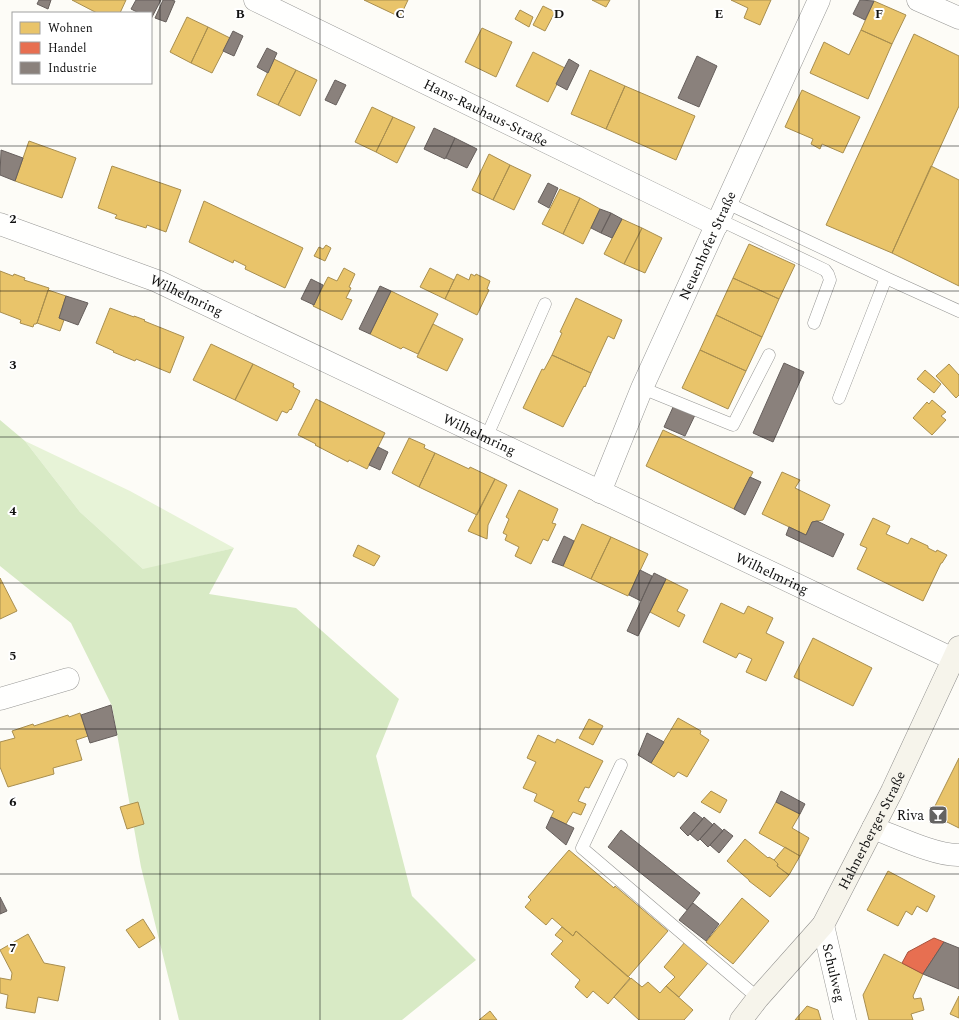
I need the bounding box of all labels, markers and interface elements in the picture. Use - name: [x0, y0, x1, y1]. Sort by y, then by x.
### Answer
- text: B: [235, 4, 245, 24]
- text: C: [395, 4, 405, 24]
- text: D: [554, 4, 564, 24]
- text: E: [715, 4, 724, 24]
- text: F: [875, 4, 883, 24]
- legend: [12, 12, 152, 84]
- text: Wohnen: [48, 19, 93, 38]
- text: Handel: [48, 39, 87, 58]
- text: Industrie: [48, 59, 97, 78]
- street label: Hans-Rauhaus-Straße: [420, 73, 552, 152]
- street label: Neuenhofer Straße: [673, 187, 741, 303]
- text: 2: [9, 209, 17, 229]
- street label: Wilhelmring: [147, 269, 227, 322]
- text: 3: [9, 355, 17, 375]
- street label: Wilhelmring: [439, 408, 520, 461]
- text: 4: [9, 501, 17, 521]
- street label: Wilhelmring: [732, 547, 812, 600]
- text: 5: [9, 646, 17, 666]
- street label: Hahnerberger Straße: [832, 767, 911, 893]
- text: 6: [9, 792, 17, 812]
- bar icon: Riva: [927, 804, 949, 826]
- place label: Riva: [897, 805, 924, 826]
- text: 7: [9, 938, 17, 958]
- street label: Schulweg: [817, 941, 851, 1004]

